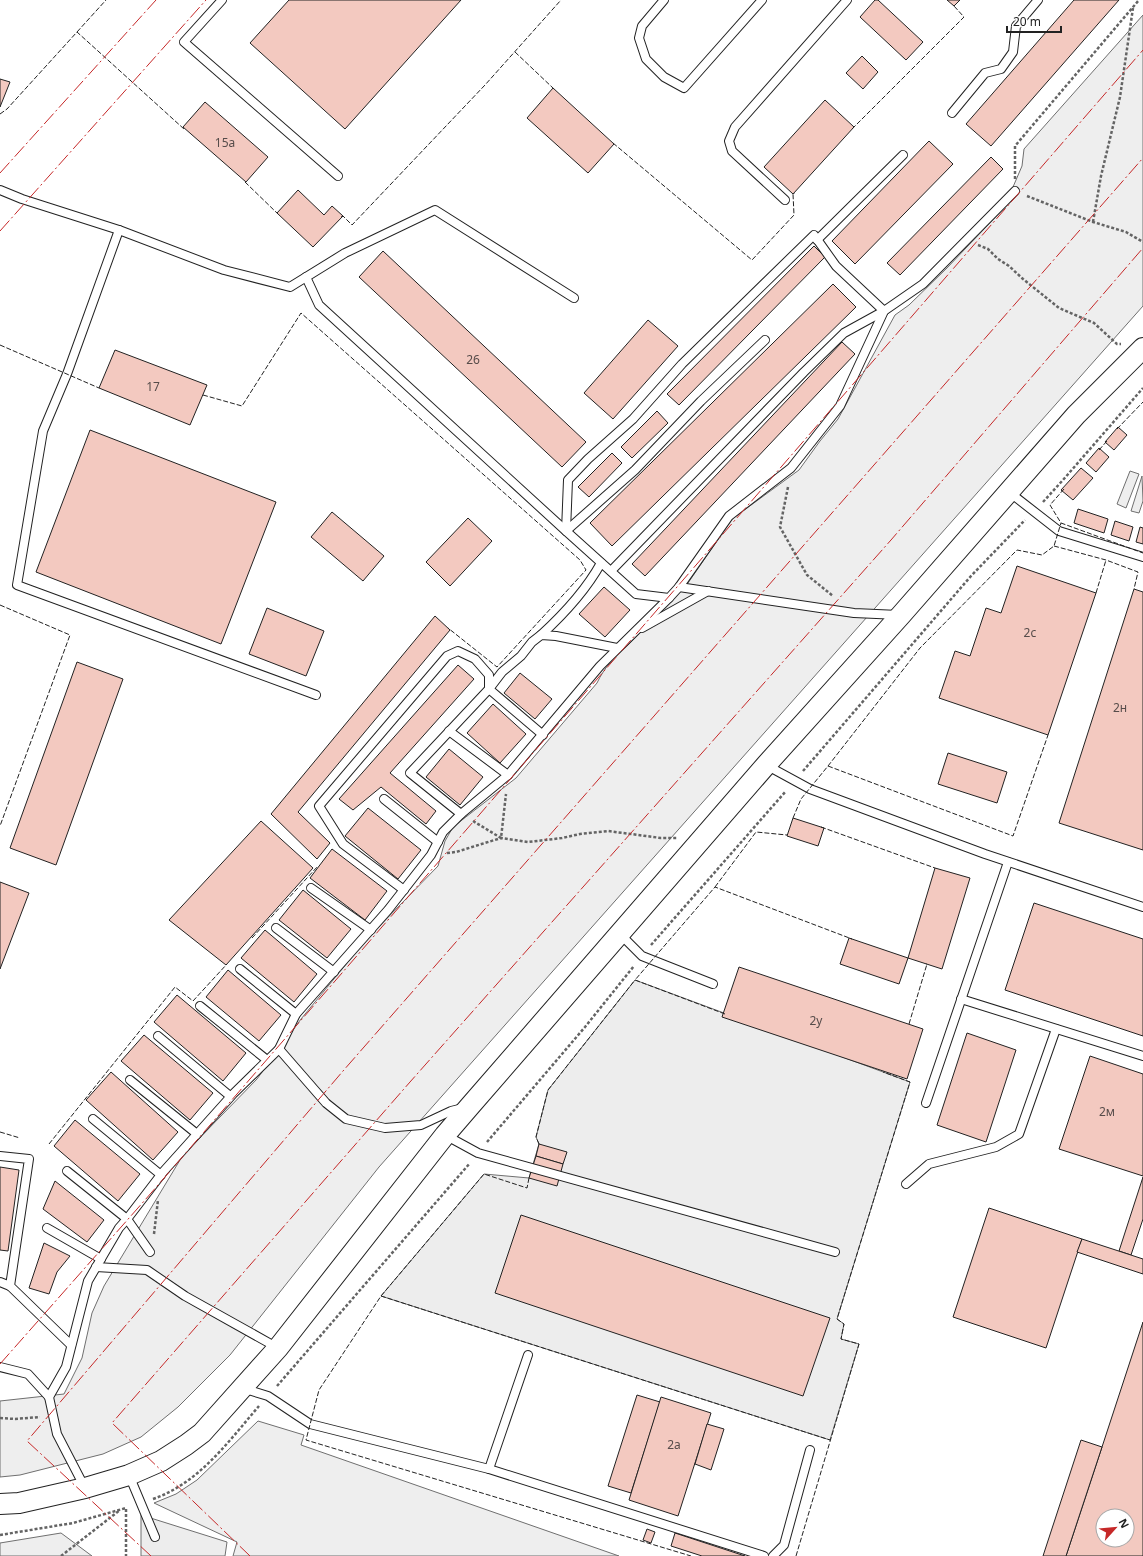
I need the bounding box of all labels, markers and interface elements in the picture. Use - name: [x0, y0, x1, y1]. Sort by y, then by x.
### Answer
- scale bar: [1007, 8, 1061, 34]
- text: 20 m: [1013, 13, 1041, 30]
- house number: 15а: [215, 134, 235, 151]
- house number: 26: [466, 351, 480, 368]
- house number: 17: [146, 378, 160, 395]
- house number: 2с: [1024, 624, 1036, 641]
- house number: 2н: [1113, 699, 1127, 716]
- house number: 2у: [810, 1012, 823, 1029]
- house number: 2м: [1099, 1103, 1115, 1120]
- house number: 2а: [667, 1436, 681, 1453]
- north arrow: [1095, 1508, 1135, 1548]
- text: N: [1116, 1516, 1133, 1531]

